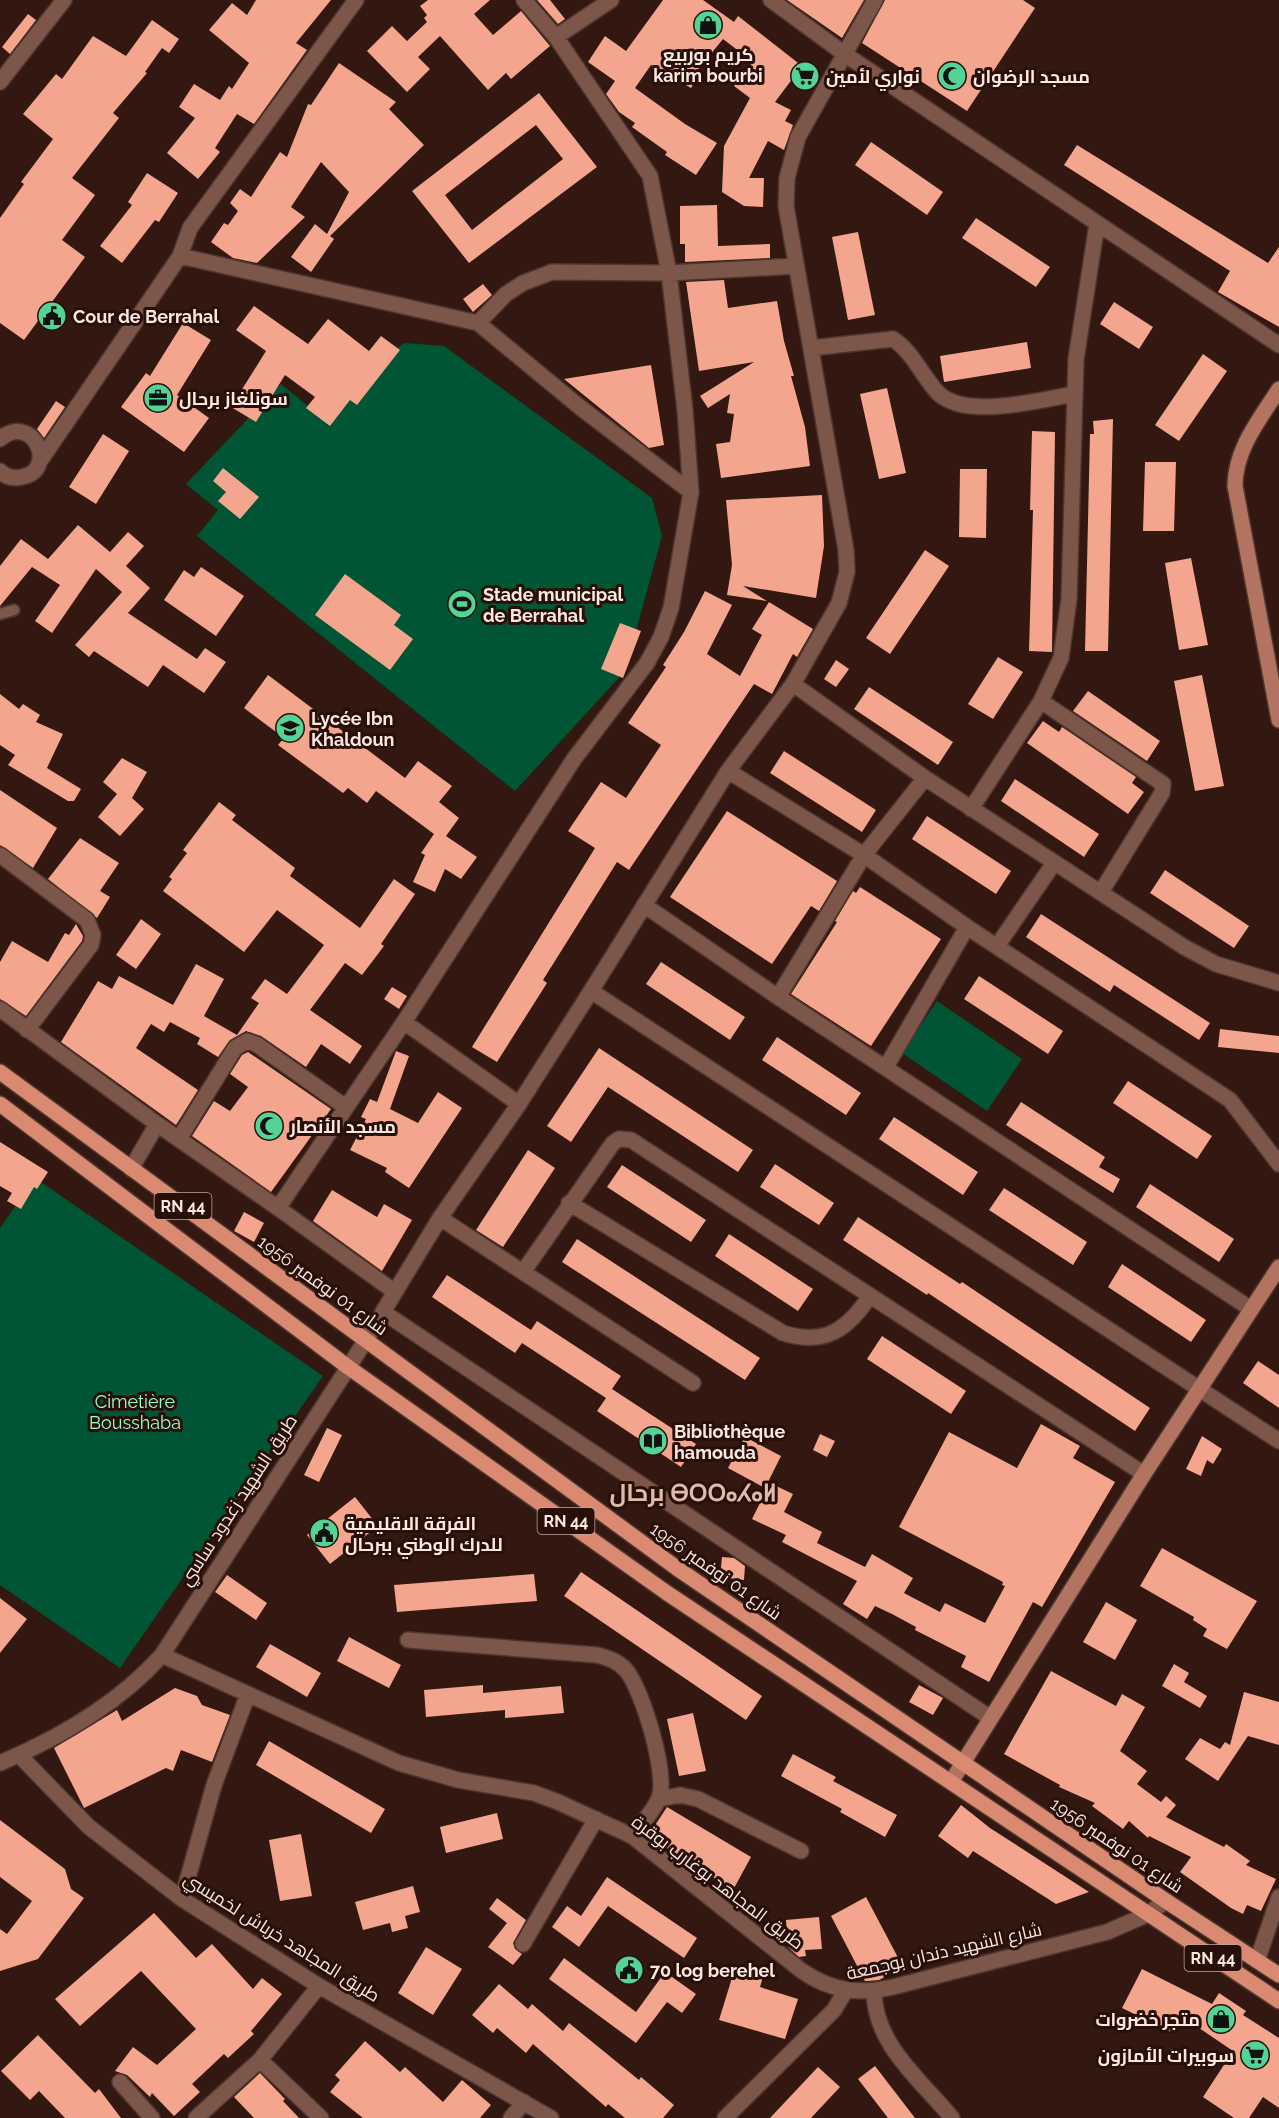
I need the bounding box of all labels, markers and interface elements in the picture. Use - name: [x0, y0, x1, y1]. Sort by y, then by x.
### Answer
- shop icon: كريم بوربيع karim bourbi: [692, 9, 724, 41]
- place label: كريم بوربيع karim bourbi: [653, 44, 763, 86]
- supermarket icon: نواري لأمين: [789, 60, 821, 92]
- mosque icon: مسجد الرضوان: [936, 60, 968, 92]
- place label: نواري لأمين: [826, 66, 920, 91]
- place label: مسجد الرضوان: [973, 66, 1090, 88]
- public building icon: Cour de Berrahal: [36, 300, 68, 332]
- place label: Cour de Berrahal: [73, 306, 219, 327]
- office icon: سونلغاز برحال: [142, 382, 174, 414]
- place label: سونلغاز برحال: [179, 388, 288, 410]
- place label: Stade municipal de Berrahal: [483, 584, 624, 626]
- sports icon: Stade municipal de Berrahal: [446, 588, 478, 620]
- place label: Lycée Ibn Khaldoun: [311, 708, 394, 750]
- school or university icon: Lycée Ibn Khaldoun: [274, 712, 306, 744]
- mosque icon: مسجد الأنصار: [253, 1110, 285, 1142]
- place label: مسجد الأنصار: [289, 1116, 396, 1137]
- road number: RN 44: [154, 1193, 212, 1219]
- street label: شارع 01 نوفمبر 1956: [253, 1231, 392, 1341]
- park label: Cimetière Bousshaba: [89, 1391, 181, 1433]
- street label: طريق الشهيد زغدود ساسي: [175, 1411, 304, 1591]
- place label: Bibliothèque hamouda: [674, 1421, 785, 1463]
- library icon: Bibliothèque hamouda: [637, 1425, 669, 1457]
- district label: برحال ⴱⵔⵔⴰⵃⴰⵍ: [610, 1478, 777, 1507]
- road number: RN 44: [538, 1508, 594, 1534]
- place label: الفرقة الاقليمية للدرك الوطني ببرحال: [345, 1513, 503, 1560]
- public building icon: الفرقة الاقليمية للدرك الوطني ببرحال: [308, 1517, 340, 1549]
- street label: شارع 01 نوفمبر 1956: [645, 1518, 786, 1626]
- street label: شارع 01 نوفمبر 1956: [1046, 1793, 1187, 1899]
- street label: طريق المجاهد بوغارب بوقرة: [627, 1811, 808, 1955]
- street label: طريق المجاهد خرباش لخميسي: [179, 1868, 384, 2009]
- street label: شارع الشهيد دندان بوجمعة: [844, 1918, 1044, 1986]
- road number: RN 44: [1184, 1945, 1242, 1971]
- public building icon: 70 log berehel: [613, 1954, 645, 1986]
- place label: 70 log berehel: [650, 1960, 775, 1981]
- shop icon: متجر خضروات: [1205, 2003, 1237, 2035]
- place label: متجر خضروات: [1095, 2009, 1200, 2031]
- supermarket icon: سوبيرات الأمازون: [1239, 2039, 1271, 2071]
- place label: سوبيرات الأمازون: [1098, 2045, 1234, 2067]

